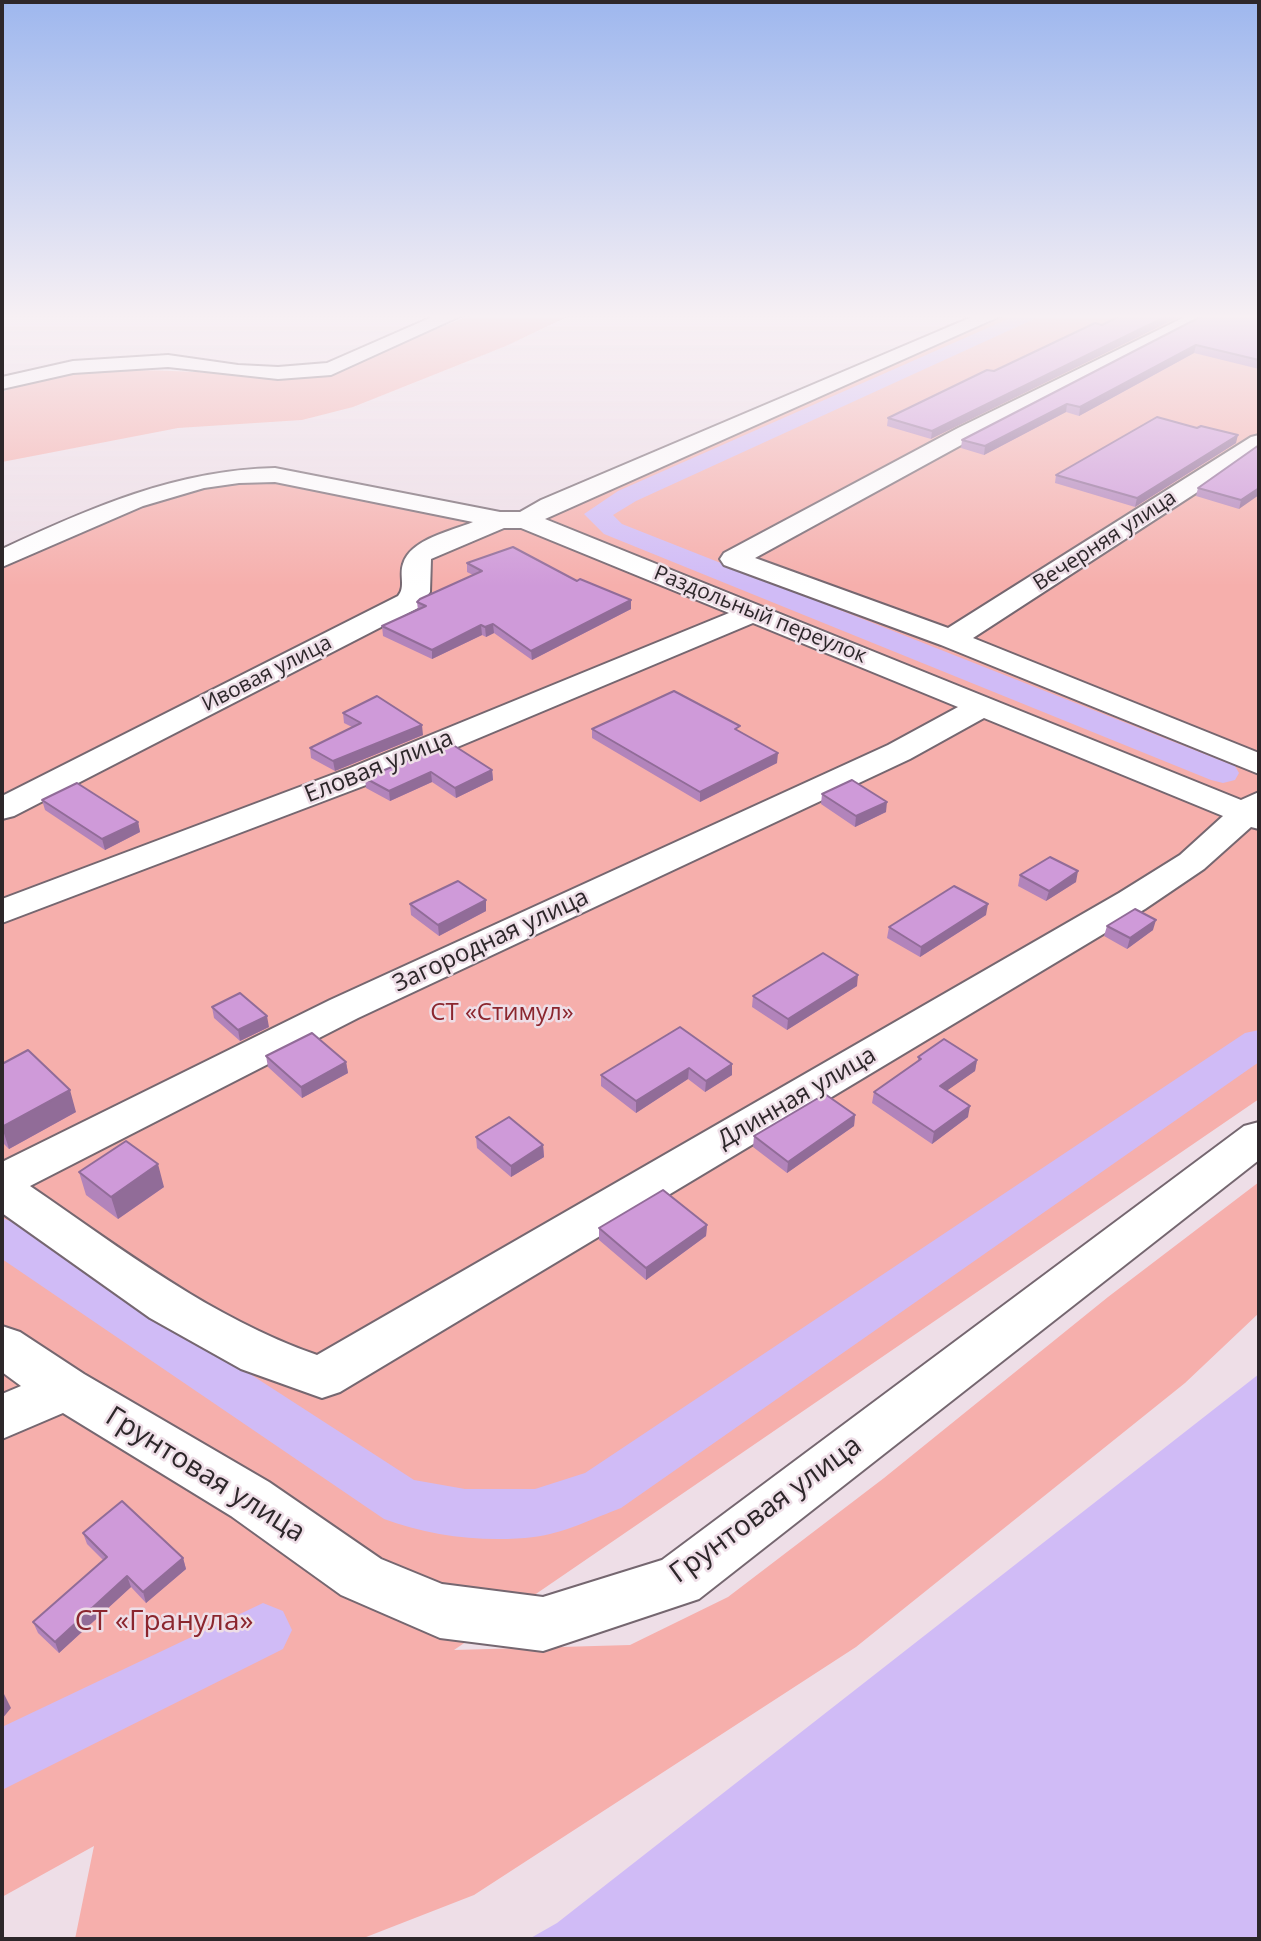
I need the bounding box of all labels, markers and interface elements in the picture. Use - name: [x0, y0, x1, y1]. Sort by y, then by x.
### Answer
- street label: Вечерняя улица: [1029, 485, 1181, 597]
- street label: Раздольный переулок: [650, 561, 870, 669]
- street label: Ивовая улица: [198, 631, 336, 717]
- street label: Еловая улица: [301, 724, 457, 810]
- street label: Загородная улица: [389, 883, 593, 999]
- park label: СТ «Стимул»: [430, 999, 574, 1027]
- street label: Длинная улица: [713, 1041, 881, 1155]
- street label: Грунтовая улица: [99, 1400, 311, 1550]
- street label: Грунтовая улица: [664, 1429, 868, 1591]
- park label: СТ «Гранула»: [75, 1605, 253, 1639]

